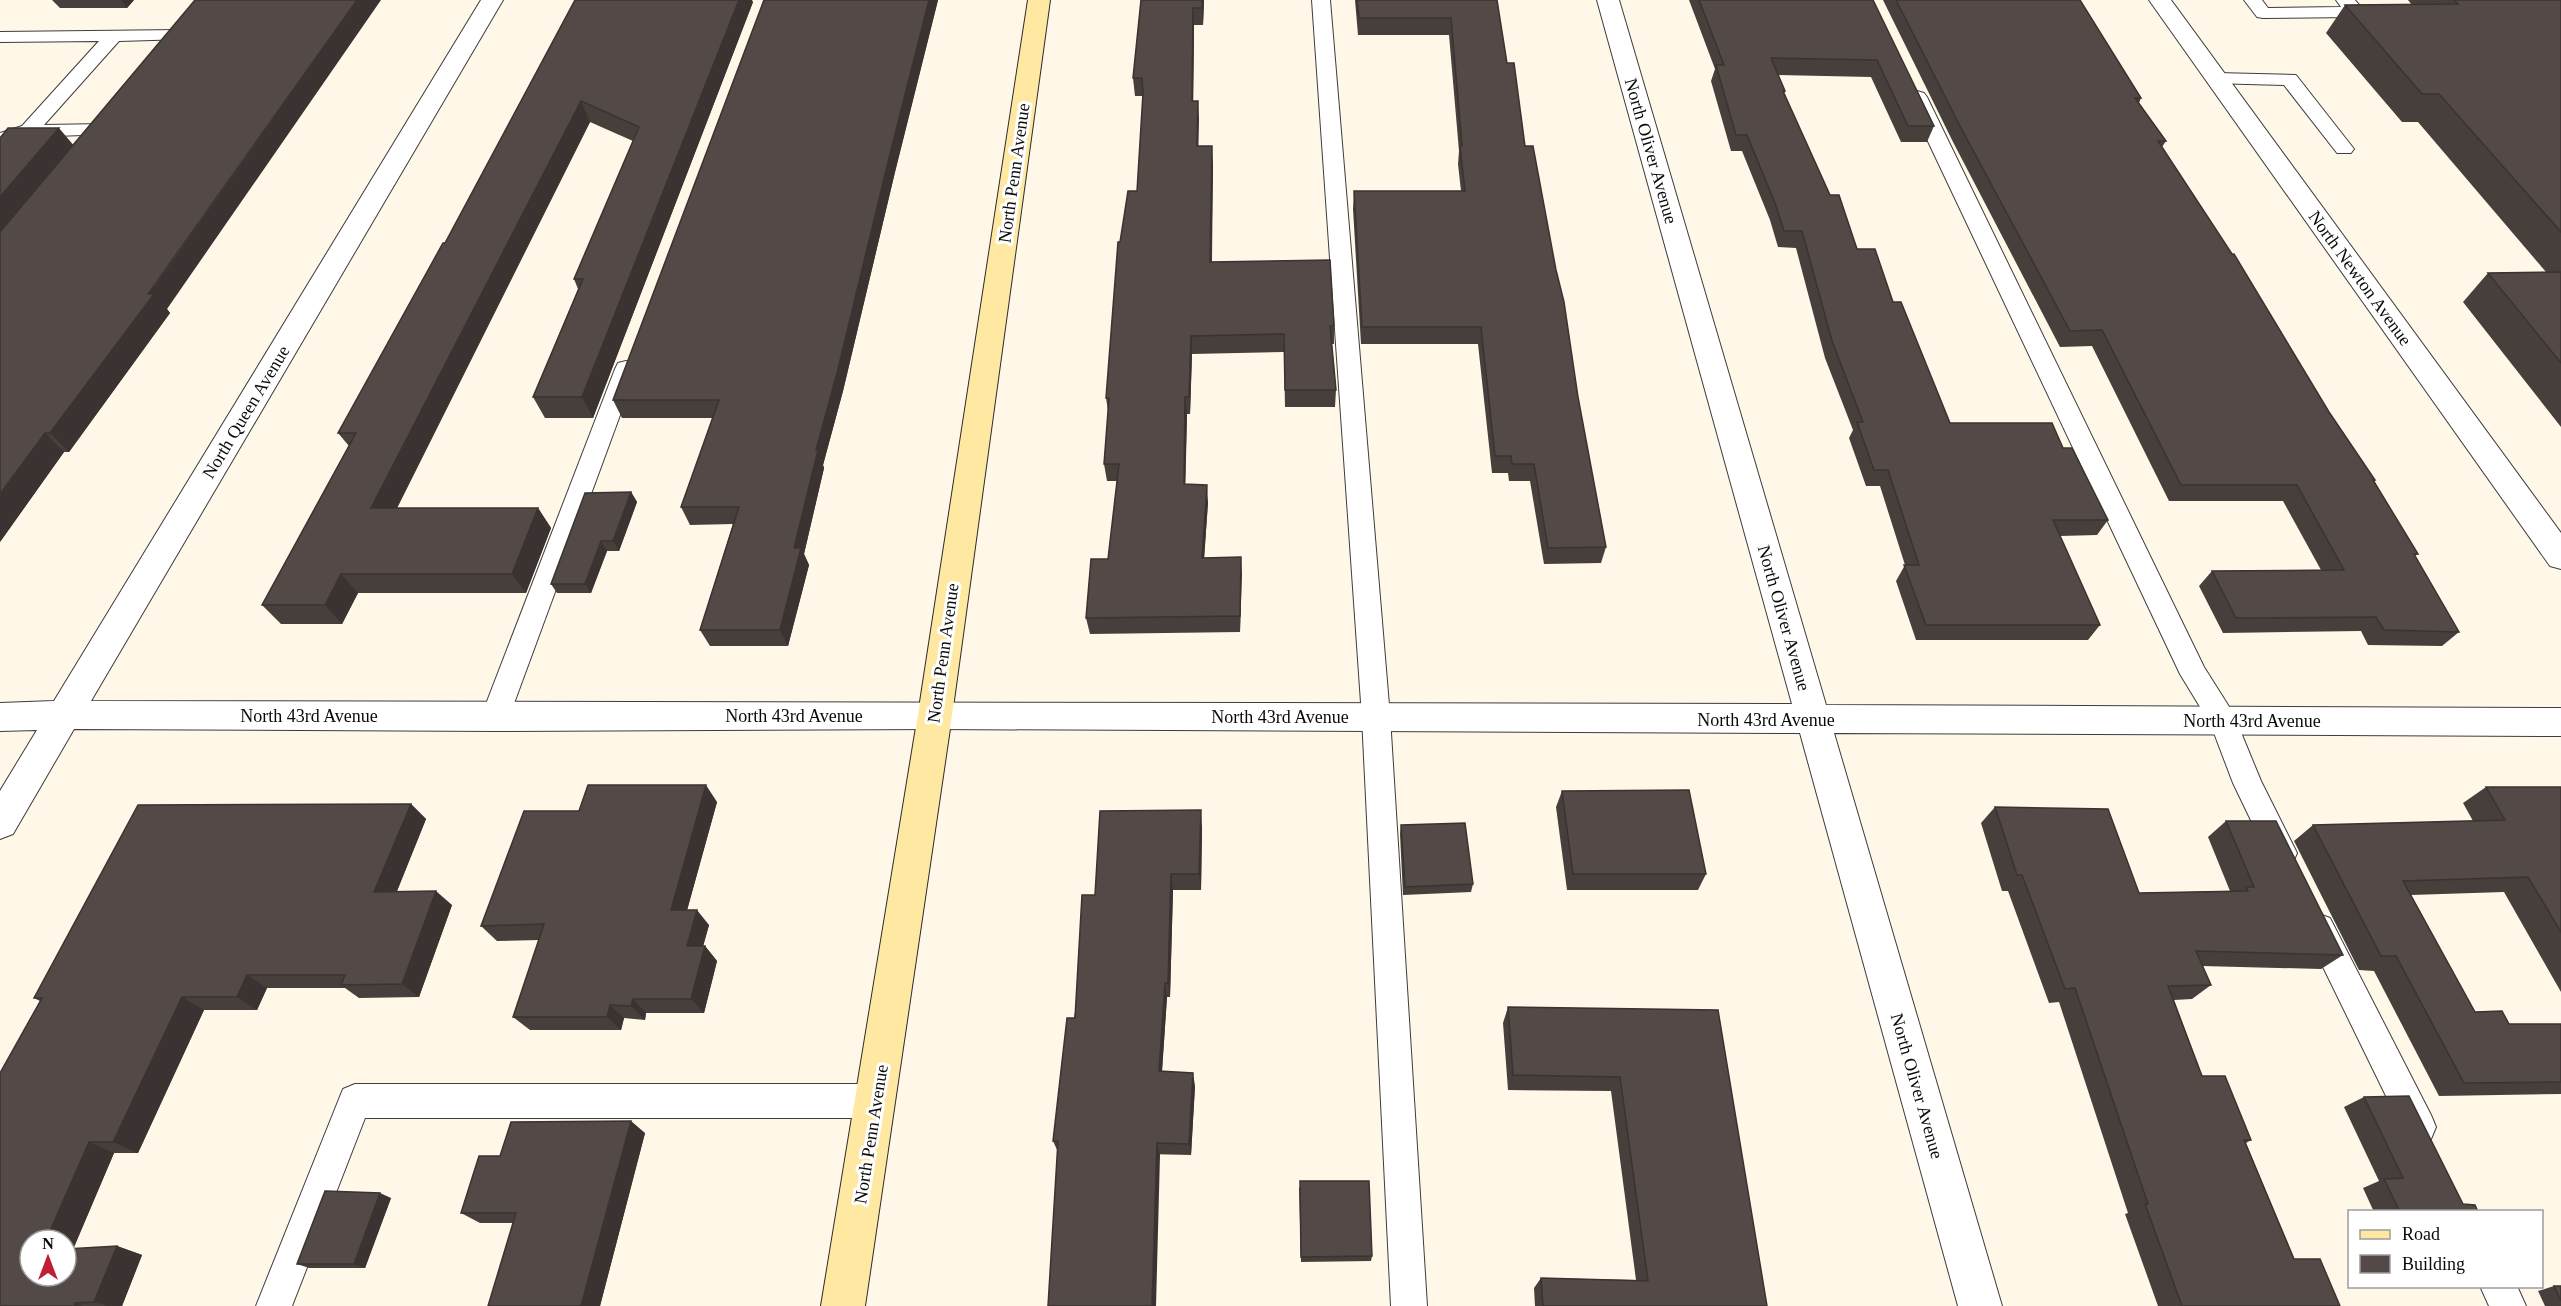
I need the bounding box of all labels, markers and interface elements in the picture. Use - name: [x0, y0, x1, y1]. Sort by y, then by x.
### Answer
- street label: North Oliver Avenue: [1621, 76, 1681, 226]
- street label: North Penn Avenue: [994, 102, 1034, 244]
- street label: North Newton Avenue: [2304, 207, 2416, 349]
- street label: North Queen Avenue: [198, 342, 294, 482]
- street label: North Oliver Avenue: [1754, 543, 1814, 693]
- street label: North Penn Avenue: [923, 582, 963, 724]
- street label: North 43rd Avenue: [240, 706, 378, 726]
- street label: North 43rd Avenue: [725, 706, 863, 726]
- street label: North 43rd Avenue: [1211, 707, 1349, 727]
- street label: North 43rd Avenue: [1697, 710, 1835, 730]
- street label: North 43rd Avenue: [2183, 711, 2321, 731]
- street label: North Oliver Avenue: [1887, 1011, 1947, 1161]
- street label: North Penn Avenue: [850, 1063, 892, 1205]
- legend: [2348, 1210, 2543, 1288]
- text: Road: [2402, 1224, 2440, 1244]
- north arrow: [18, 1228, 78, 1288]
- text: N: [42, 1235, 54, 1252]
- text: Building: [2402, 1254, 2465, 1274]

